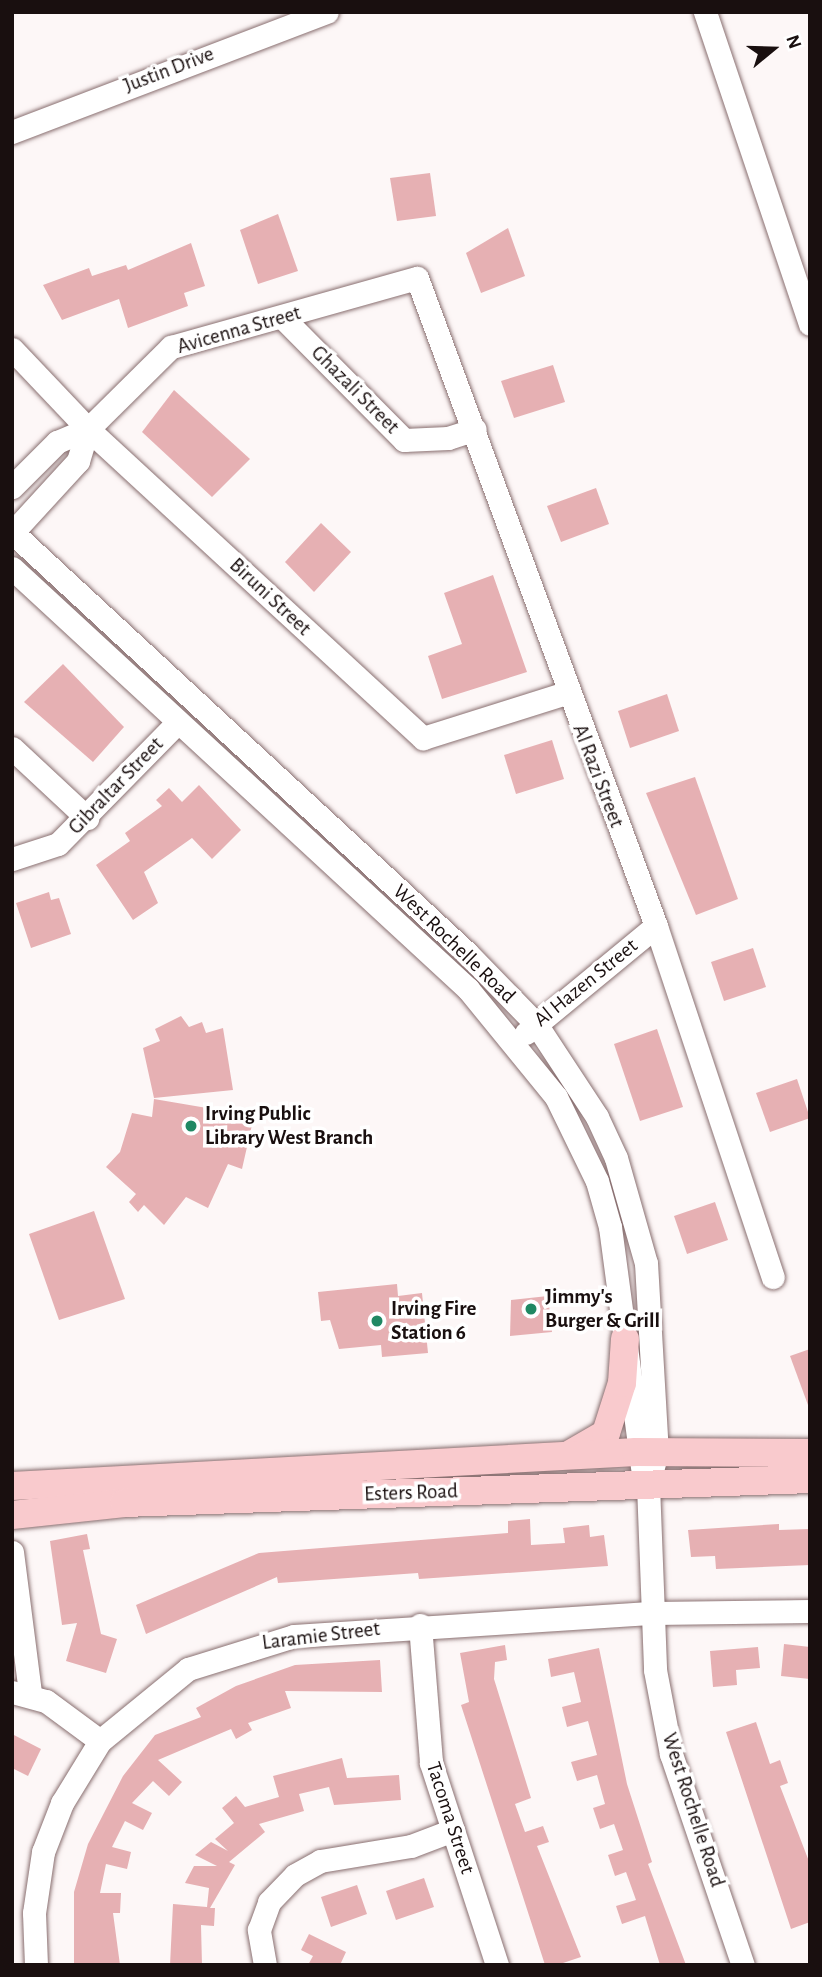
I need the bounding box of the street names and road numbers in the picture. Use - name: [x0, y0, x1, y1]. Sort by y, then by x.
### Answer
- street label: Justin Drive: [120, 41, 218, 99]
- street label: Avicenna Street: [174, 300, 304, 360]
- street label: Ghazali Street: [306, 341, 404, 439]
- street label: Biruni Street: [224, 553, 316, 641]
- street label: Al Razi Street: [567, 721, 629, 831]
- street label: Gibraltar Street: [63, 732, 169, 840]
- street label: West Rochelle Road: [387, 879, 521, 1009]
- street label: Al Hazen Street: [529, 933, 643, 1033]
- street label: Esters Road: [364, 1479, 458, 1507]
- street label: Laramie Street: [261, 1616, 381, 1656]
- street label: West Rochelle Road: [656, 1730, 730, 1890]
- street label: Tacoma Street: [420, 1759, 480, 1877]

